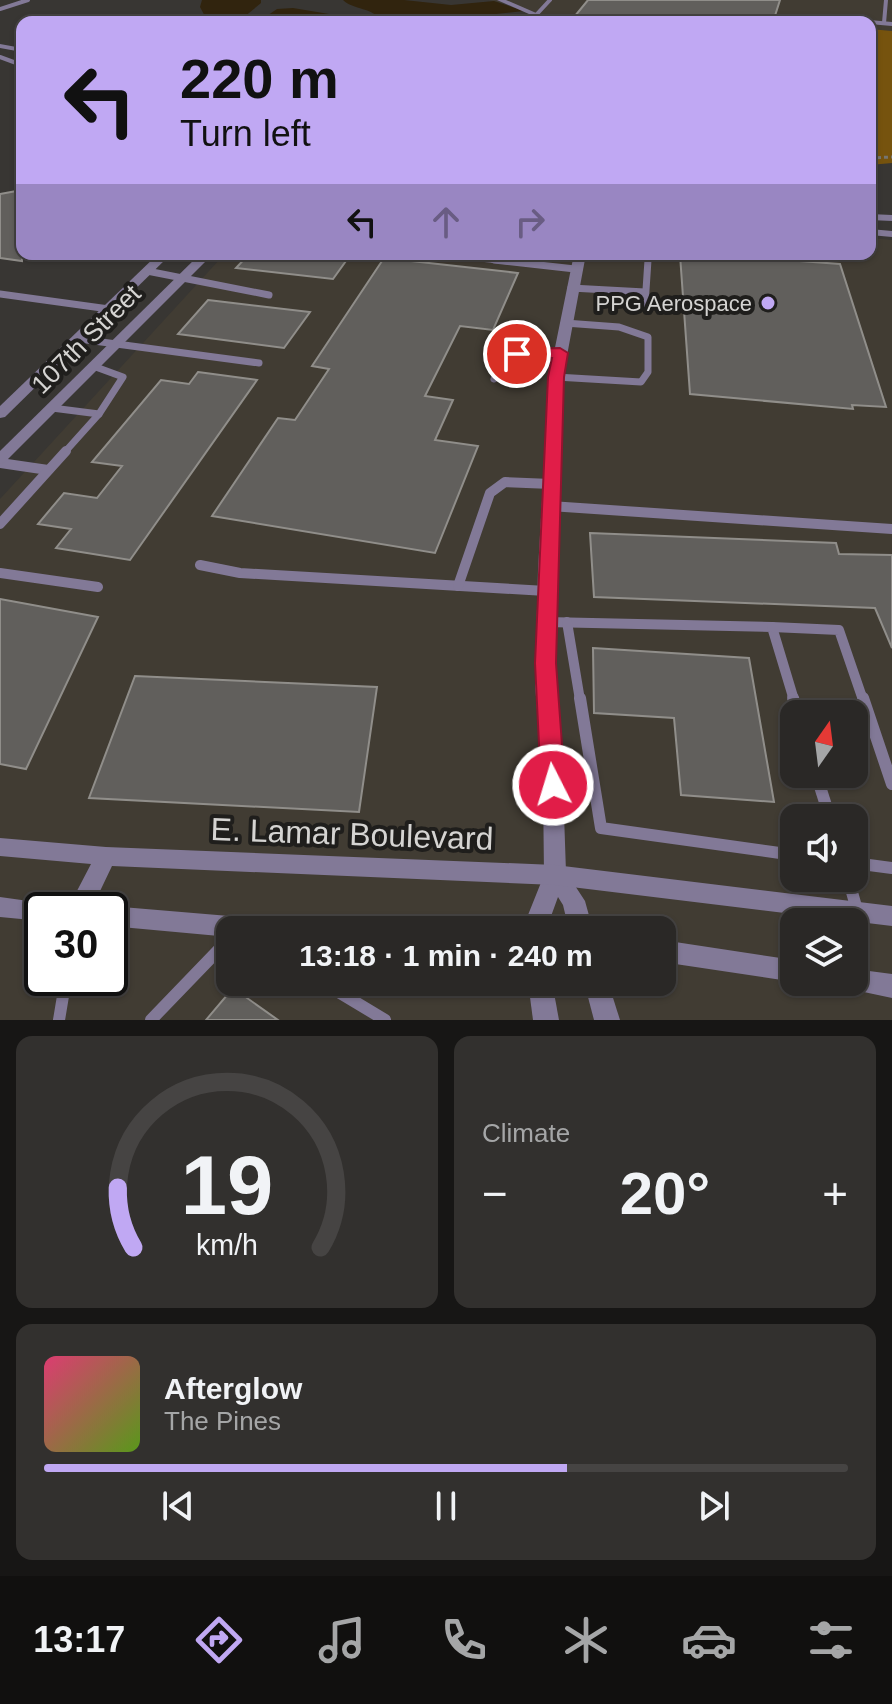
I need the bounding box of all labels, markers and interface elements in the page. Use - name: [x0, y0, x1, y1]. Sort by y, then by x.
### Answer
- text: 220 m: [180, 47, 339, 110]
- icon: left: [48, 48, 152, 152]
- text: Turn left: [180, 113, 311, 154]
- icon: left: [340, 200, 384, 244]
- icon: ahead: [424, 200, 468, 244]
- icon: right: [508, 200, 552, 244]
- street label: 107th Street: [25, 278, 147, 400]
- place label: PPG Aerospace: [595, 291, 752, 316]
- marker: PPG Aerospace: [759, 294, 777, 312]
- pin: [483, 320, 551, 388]
- icon: arrive: [495, 332, 539, 376]
- north arrow: [780, 700, 868, 788]
- map controls: [780, 700, 868, 996]
- position arrow: [511, 743, 595, 827]
- button: sound: [780, 804, 868, 892]
- street label: E. Lamar Boulevard: [210, 811, 494, 857]
- speed limit sign: 30: [24, 892, 128, 996]
- button: layers: [780, 908, 868, 996]
- text: 13:18 · 1 min · 240 m: [299, 939, 593, 972]
- text: Climate: [482, 1118, 570, 1148]
- text: 19: [181, 1139, 273, 1232]
- text: 20°: [620, 1160, 710, 1227]
- text: −: [482, 1169, 508, 1218]
- text: +: [822, 1169, 848, 1218]
- text: km/h: [196, 1229, 258, 1261]
- text: Afterglow: [164, 1372, 302, 1405]
- text: The Pines: [164, 1406, 281, 1436]
- icon: previous: [156, 1484, 200, 1528]
- icon: pause: [424, 1484, 468, 1528]
- icon: next: [692, 1484, 736, 1528]
- icon: directions: [191, 1612, 247, 1668]
- icon: music: [314, 1612, 370, 1668]
- icon: phone: [436, 1612, 492, 1668]
- icon: climate: [558, 1612, 614, 1668]
- icon: car: [681, 1612, 737, 1668]
- icon: filters: [803, 1612, 859, 1668]
- text: 13:17: [33, 1619, 125, 1660]

